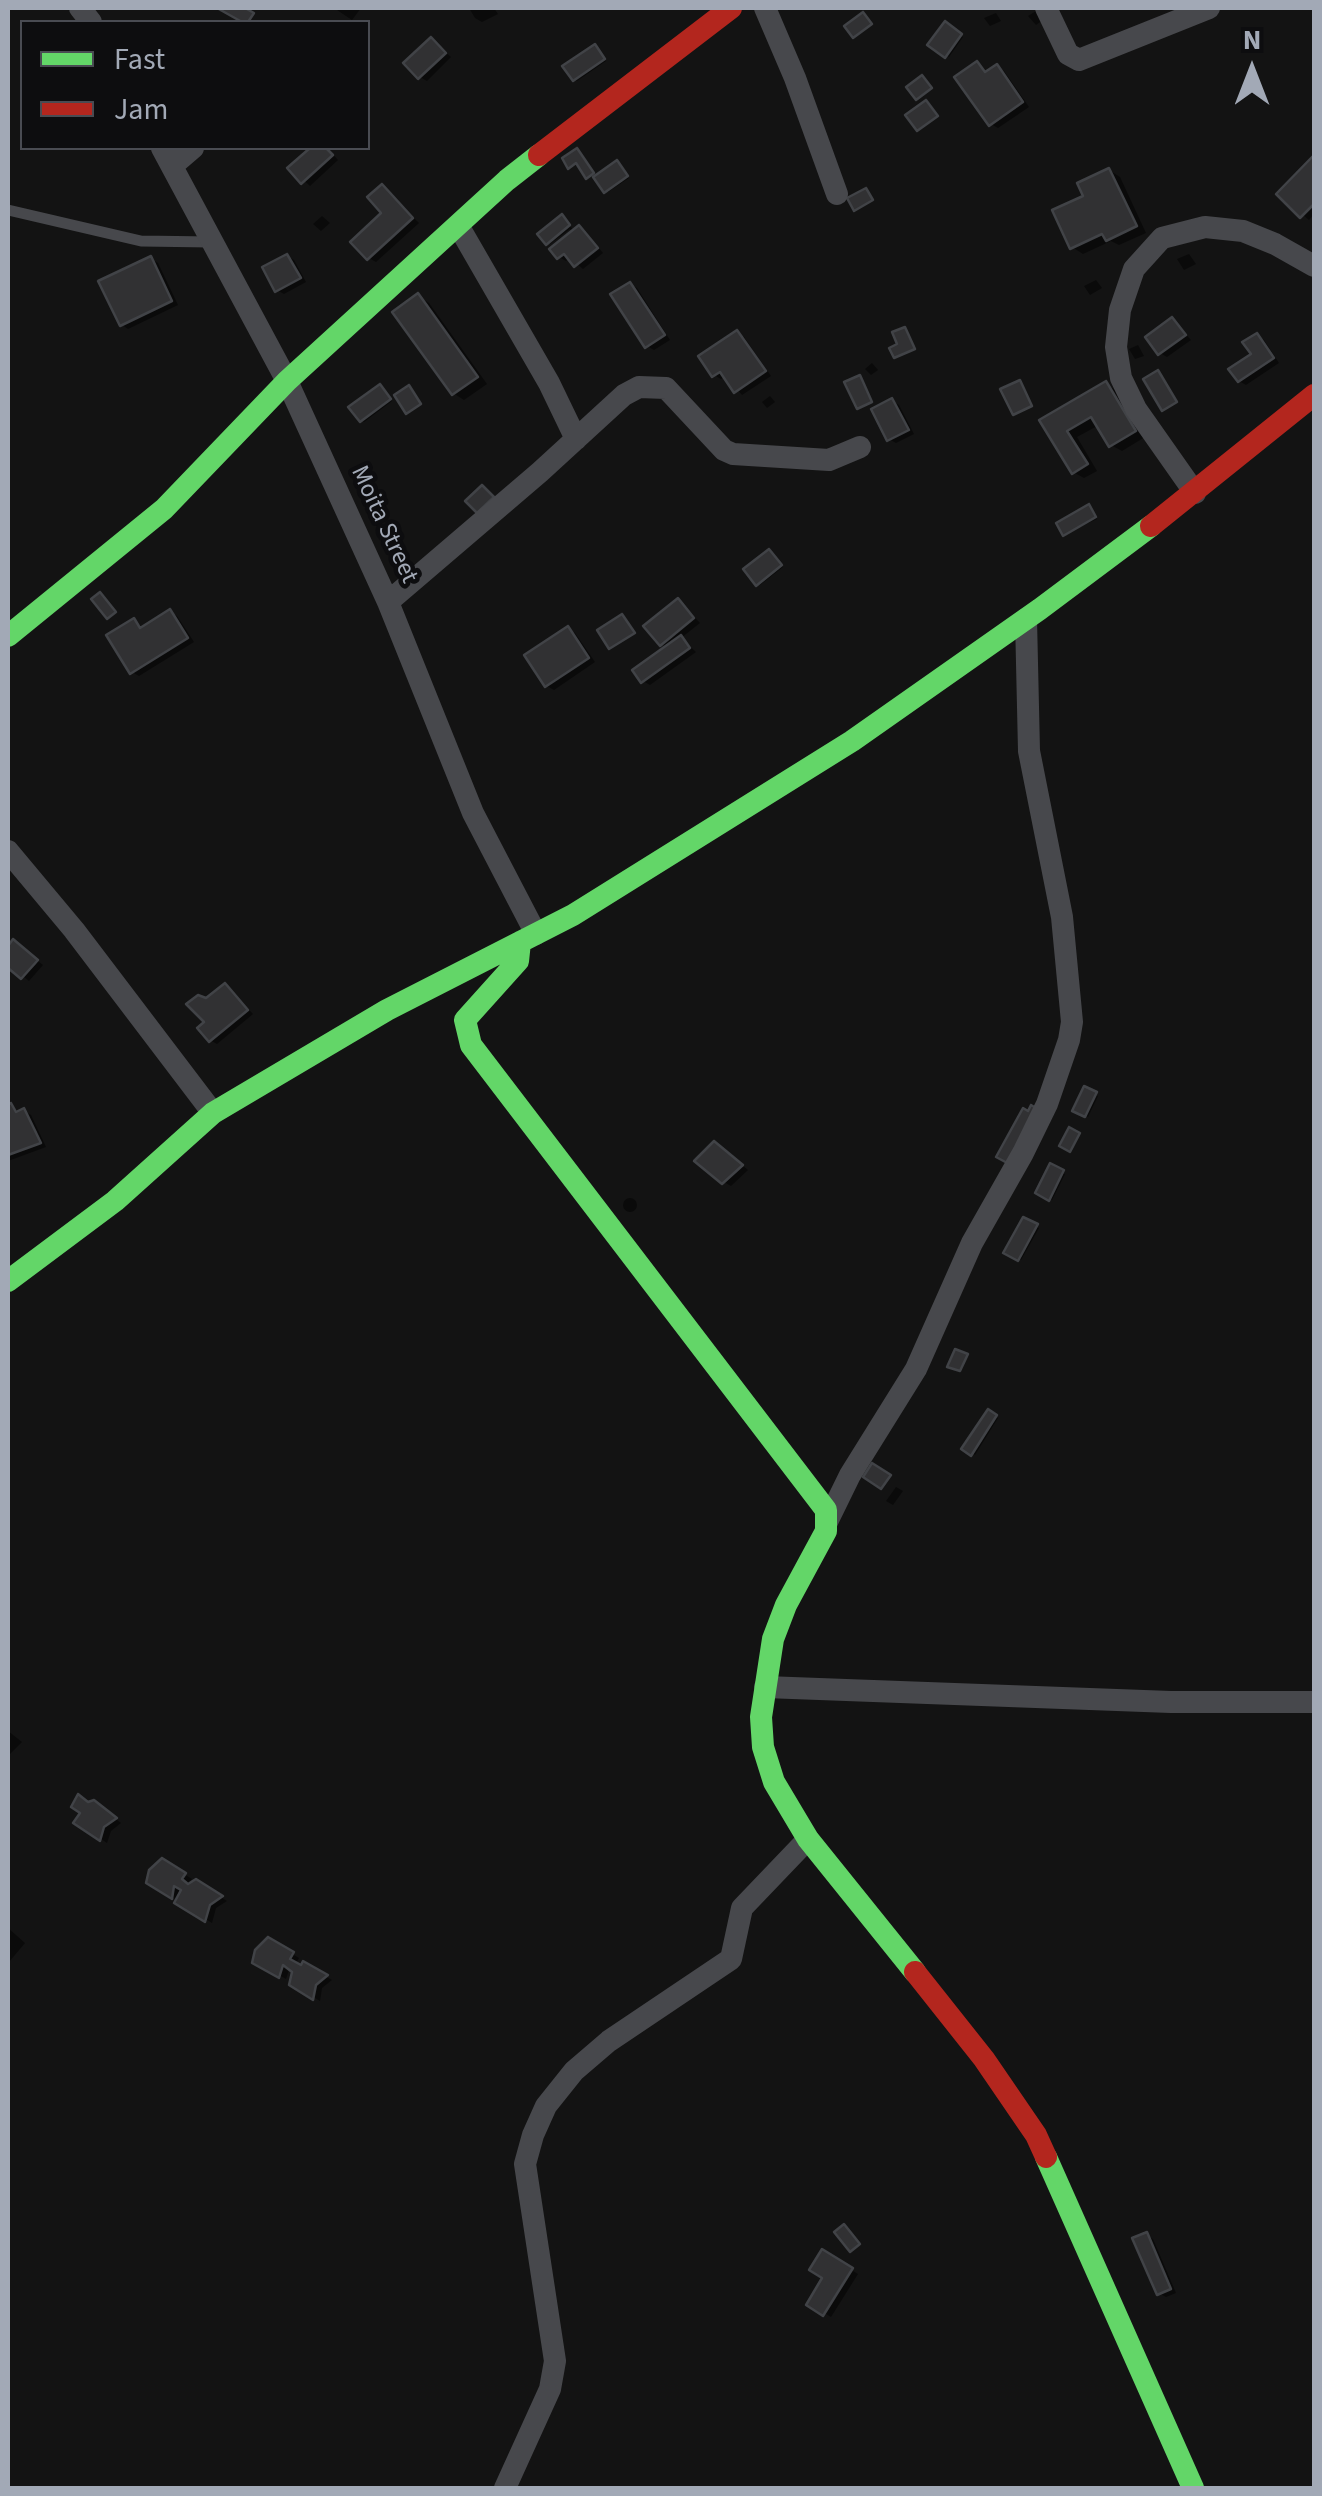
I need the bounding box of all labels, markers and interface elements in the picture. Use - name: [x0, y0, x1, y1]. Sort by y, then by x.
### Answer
- legend: [20, 20, 370, 150]
- north arrow: [1202, 20, 1302, 120]
- text: N: [1243, 20, 1261, 60]
- text: Fast: [114, 38, 165, 81]
- text: Jam: [114, 88, 168, 131]
- street label: Moita Street: [343, 462, 423, 588]

